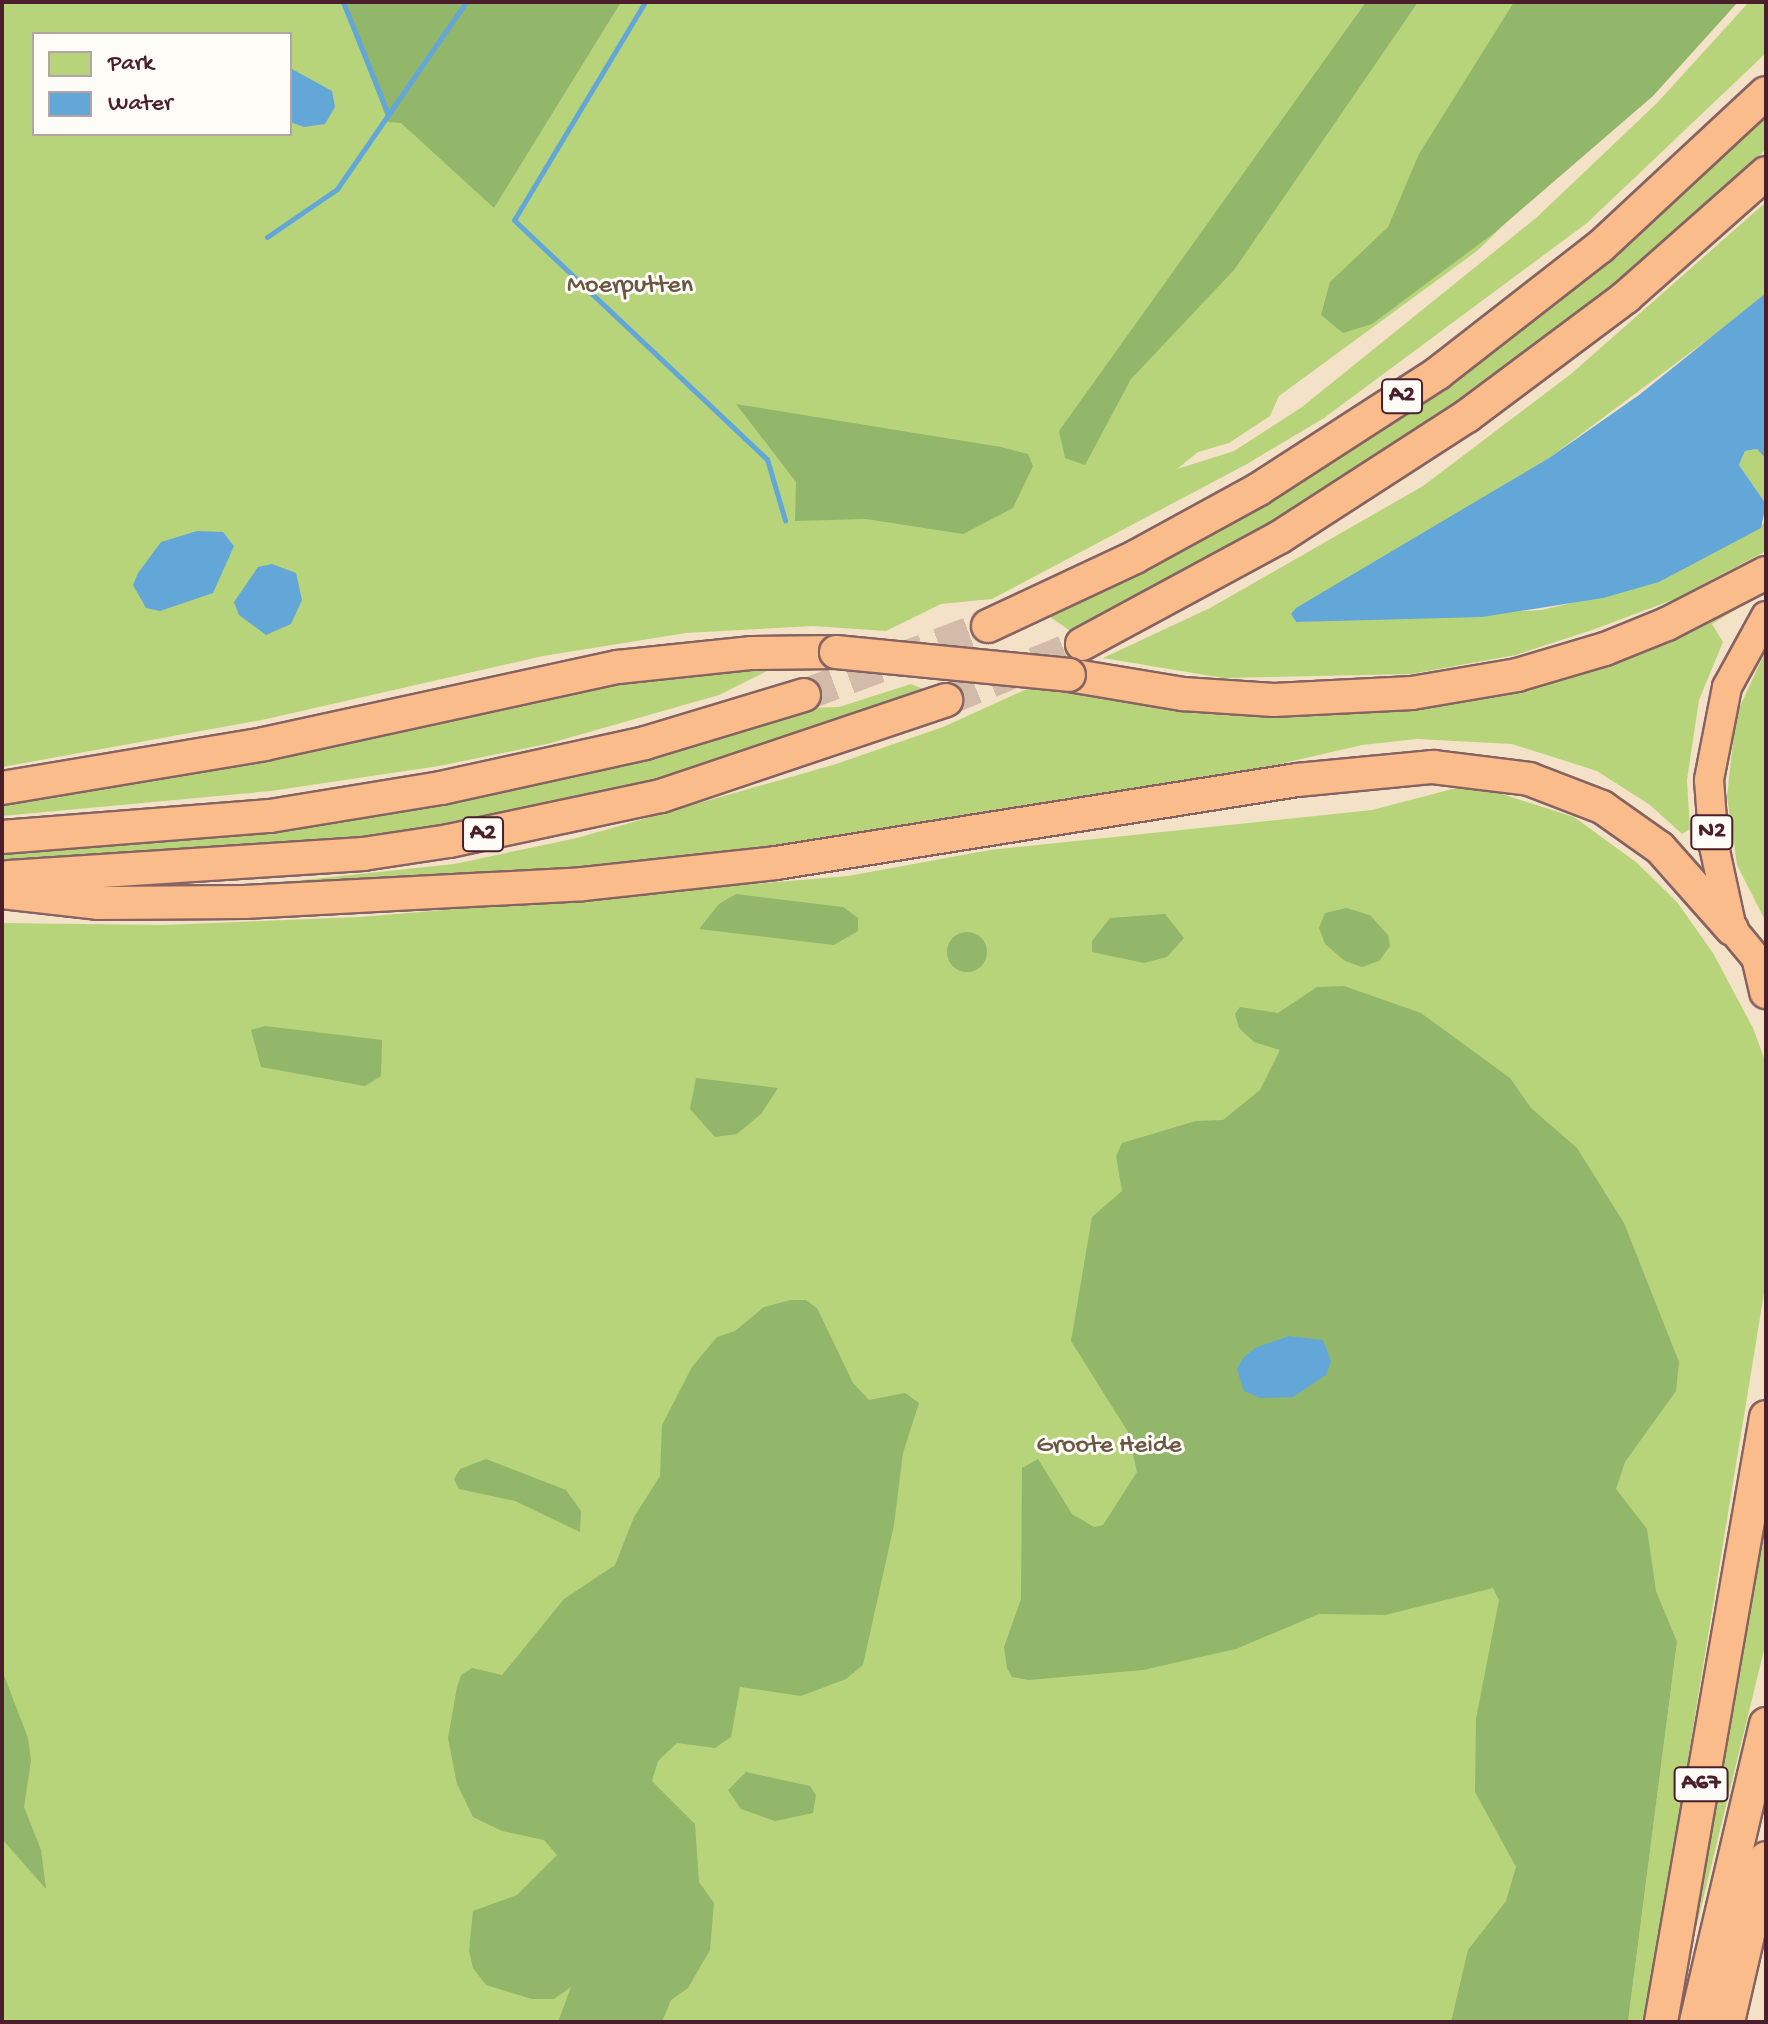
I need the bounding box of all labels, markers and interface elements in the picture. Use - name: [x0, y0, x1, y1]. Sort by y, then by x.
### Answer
- legend: [32, 32, 292, 136]
- text: Park: [108, 50, 154, 79]
- text: Water: [108, 90, 172, 119]
- park label: Moerputten: [567, 271, 693, 303]
- road number: A2: [1380, 376, 1424, 416]
- road number: N2: [1690, 812, 1734, 852]
- road number: A2: [461, 814, 505, 854]
- park label: Groote Heide: [1036, 1431, 1182, 1463]
- road number: A67: [1673, 1764, 1729, 1804]

